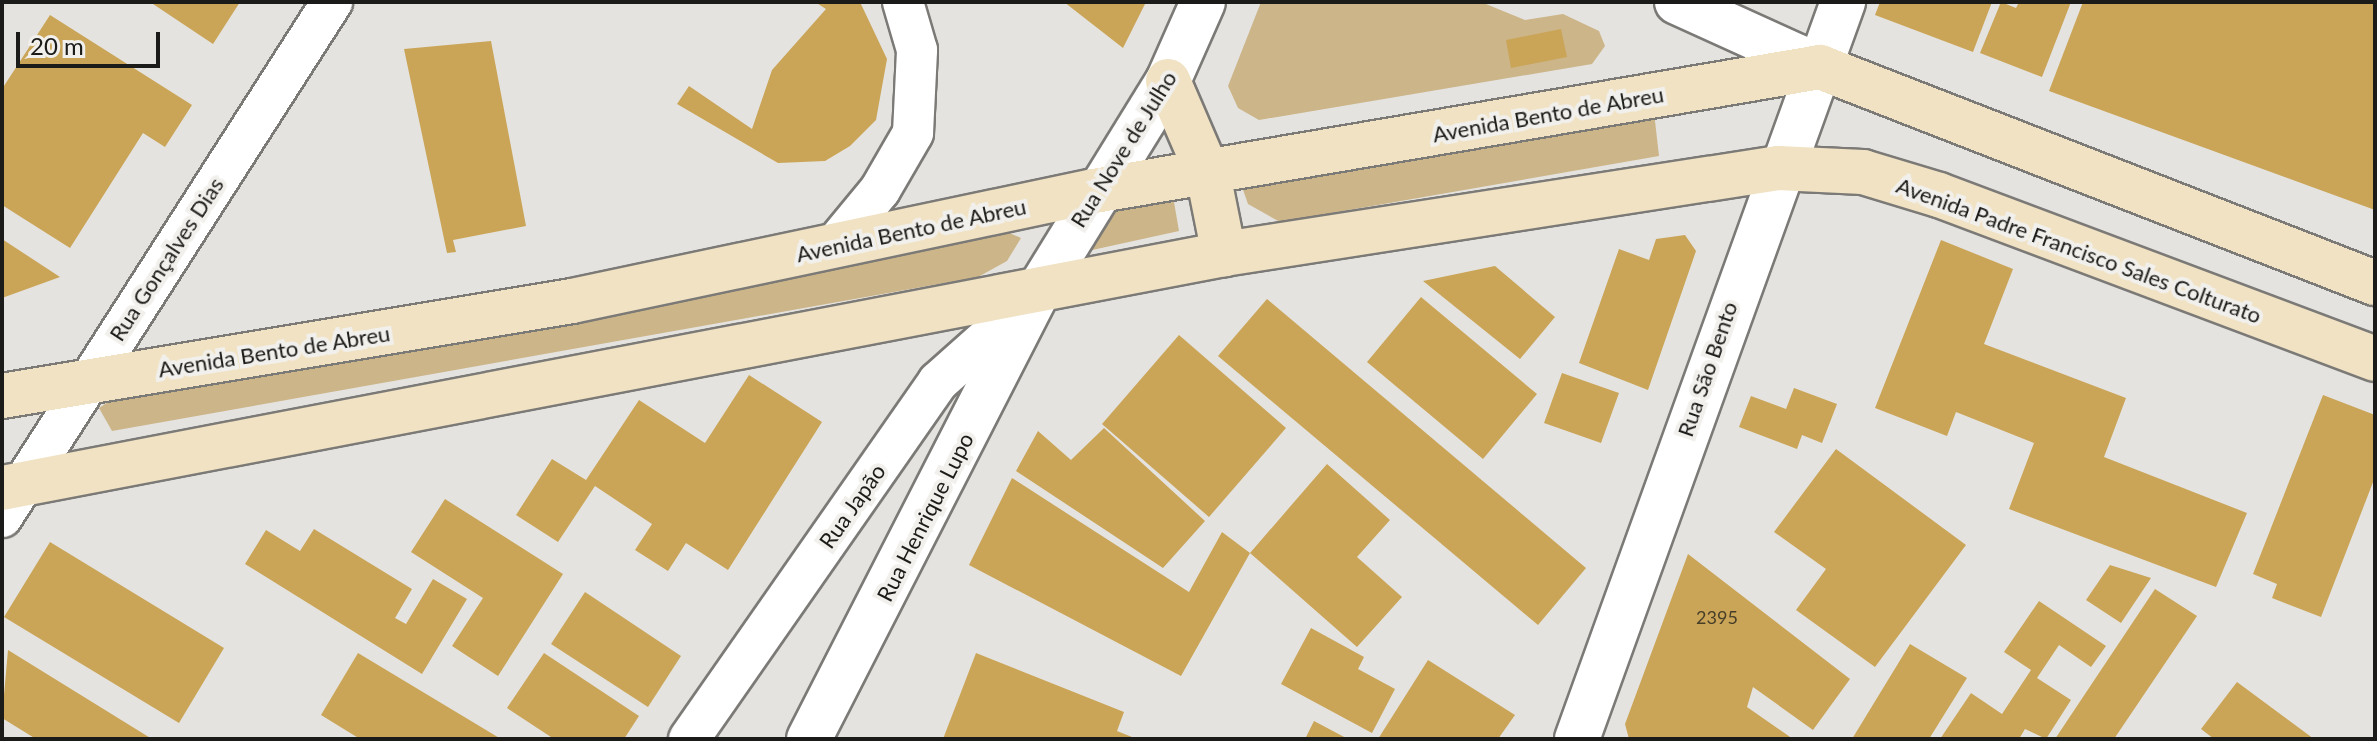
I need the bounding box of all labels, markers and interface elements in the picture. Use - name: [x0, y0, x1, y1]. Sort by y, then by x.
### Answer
- scale bar: [20, 16, 164, 66]
- text: 20 m: [30, 31, 84, 60]
- street label: Rua Nove de Julho: [1064, 66, 1182, 232]
- street label: Avenida Bento de Abreu: [1430, 81, 1666, 147]
- street label: Rua Gonçalves Dias: [103, 172, 229, 346]
- street label: Avenida Padre Francisco Sales Colturato: [1893, 172, 2265, 328]
- street label: Avenida Bento de Abreu: [793, 193, 1029, 267]
- street label: Rua São Bento: [1672, 298, 1742, 440]
- street label: Avenida Bento de Abreu: [156, 320, 392, 382]
- street label: Rua Henrique Lupo: [871, 428, 979, 606]
- street label: Rua Japão: [813, 458, 891, 554]
- house number: 2395: [1696, 606, 1738, 628]

